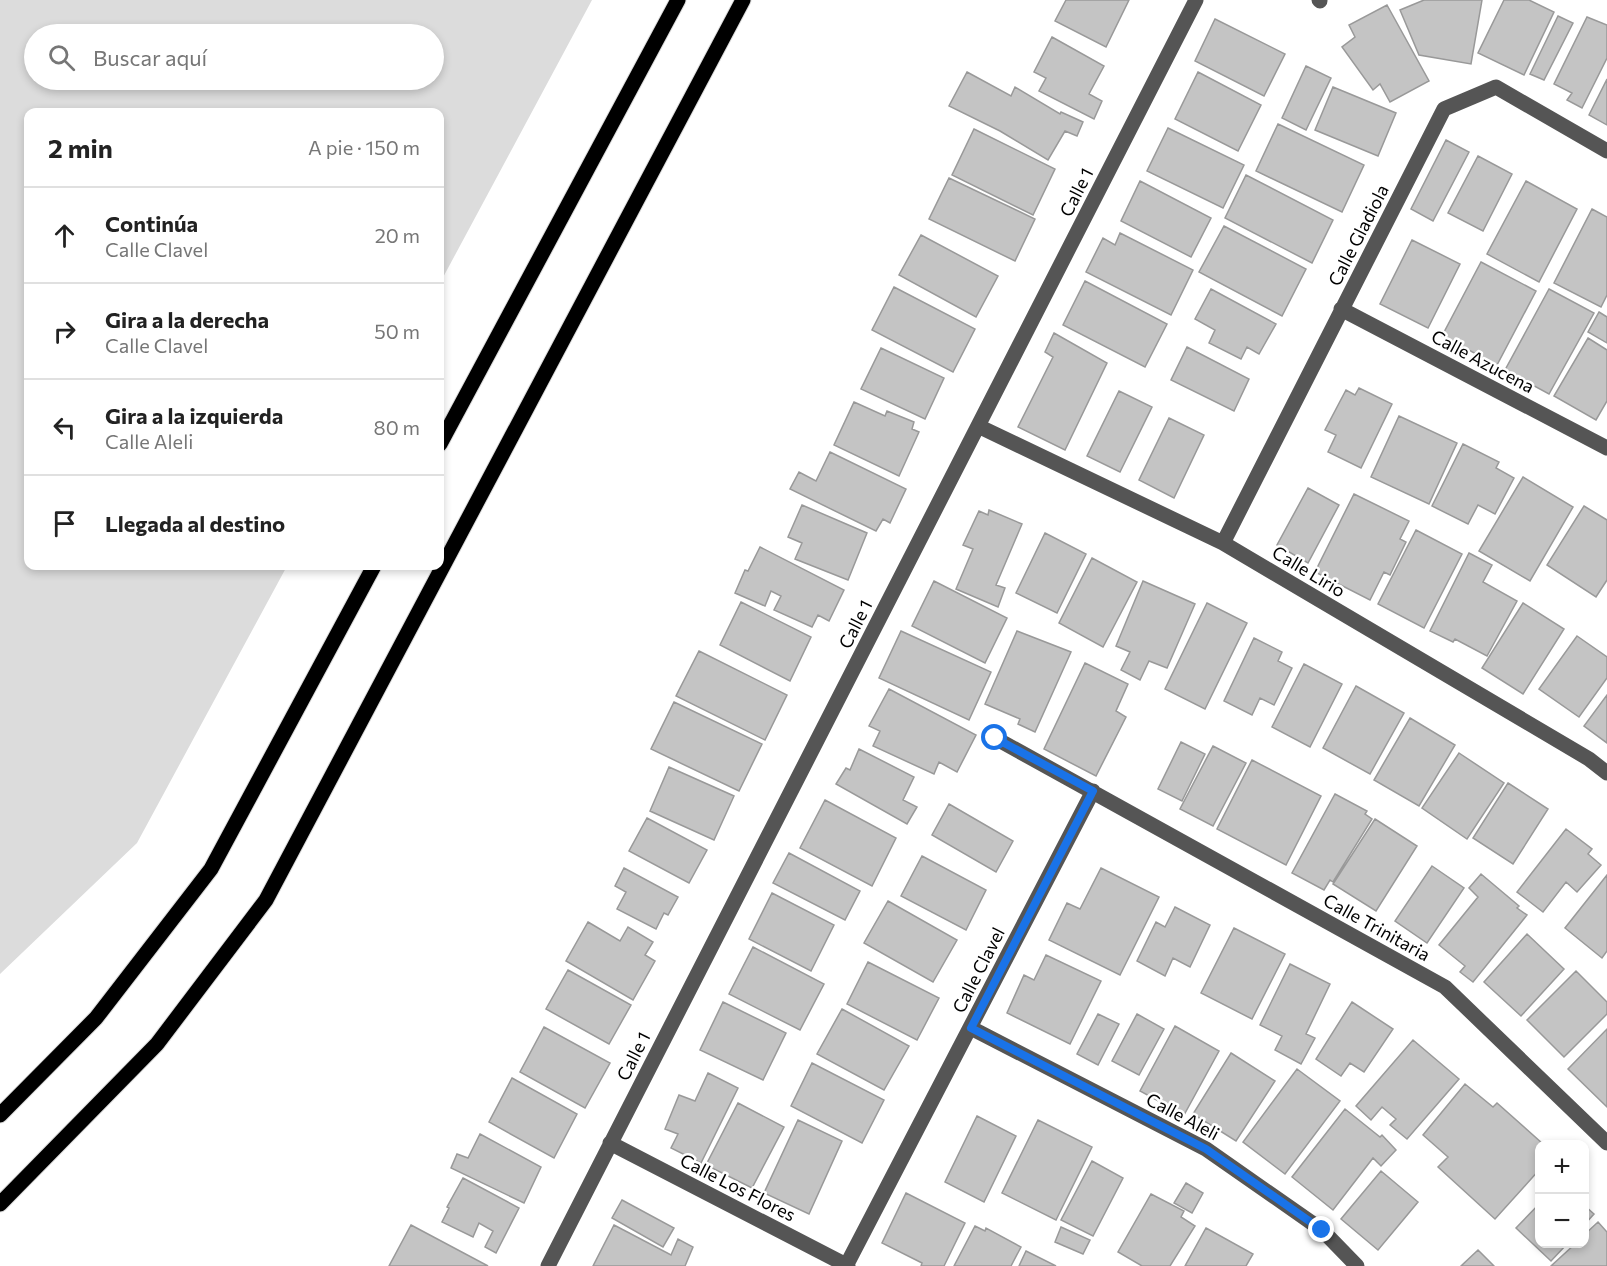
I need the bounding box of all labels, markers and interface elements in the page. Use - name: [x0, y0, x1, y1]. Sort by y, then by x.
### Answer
- search box: [24, 24, 444, 90]
- icon: search: [45, 41, 78, 74]
- text: Buscar aquí: [93, 44, 207, 71]
- text: 2 min: [48, 132, 113, 163]
- text: A pie · 150 m: [308, 135, 420, 159]
- street label: Calle 1: [1055, 164, 1097, 220]
- street label: Calle Gladiola: [1323, 181, 1393, 289]
- text: Continúa: [105, 210, 198, 237]
- icon: ahead: [48, 219, 81, 252]
- text: 20 m: [375, 223, 420, 247]
- text: Calle Clavel: [105, 237, 208, 261]
- text: Gira a la derecha: [105, 306, 269, 333]
- icon: right: [48, 315, 81, 348]
- text: 50 m: [374, 319, 420, 343]
- street label: Calle Azucena: [1428, 325, 1538, 397]
- text: Calle Clavel: [105, 333, 208, 357]
- text: Gira a la izquierda: [105, 402, 283, 429]
- icon: left: [48, 411, 81, 444]
- text: 80 m: [374, 415, 420, 439]
- text: Calle Aleli: [105, 429, 193, 453]
- icon: arrive: [48, 507, 81, 540]
- text: Llegada al destino: [105, 510, 285, 537]
- street label: Calle Lirio: [1268, 541, 1350, 601]
- street label: Calle 1: [834, 596, 876, 652]
- route start: [981, 724, 1007, 750]
- street label: Calle Trinitaria: [1320, 889, 1434, 965]
- street label: Calle Clavel: [947, 924, 1009, 1016]
- street label: Calle 1: [612, 1028, 654, 1084]
- street label: Calle Aleli: [1143, 1088, 1223, 1144]
- map controls: [1535, 1140, 1589, 1248]
- button: +: [1535, 1140, 1589, 1194]
- street label: Calle Los Flores: [677, 1148, 799, 1226]
- button: −: [1535, 1194, 1589, 1248]
- route end: [1308, 1216, 1334, 1242]

